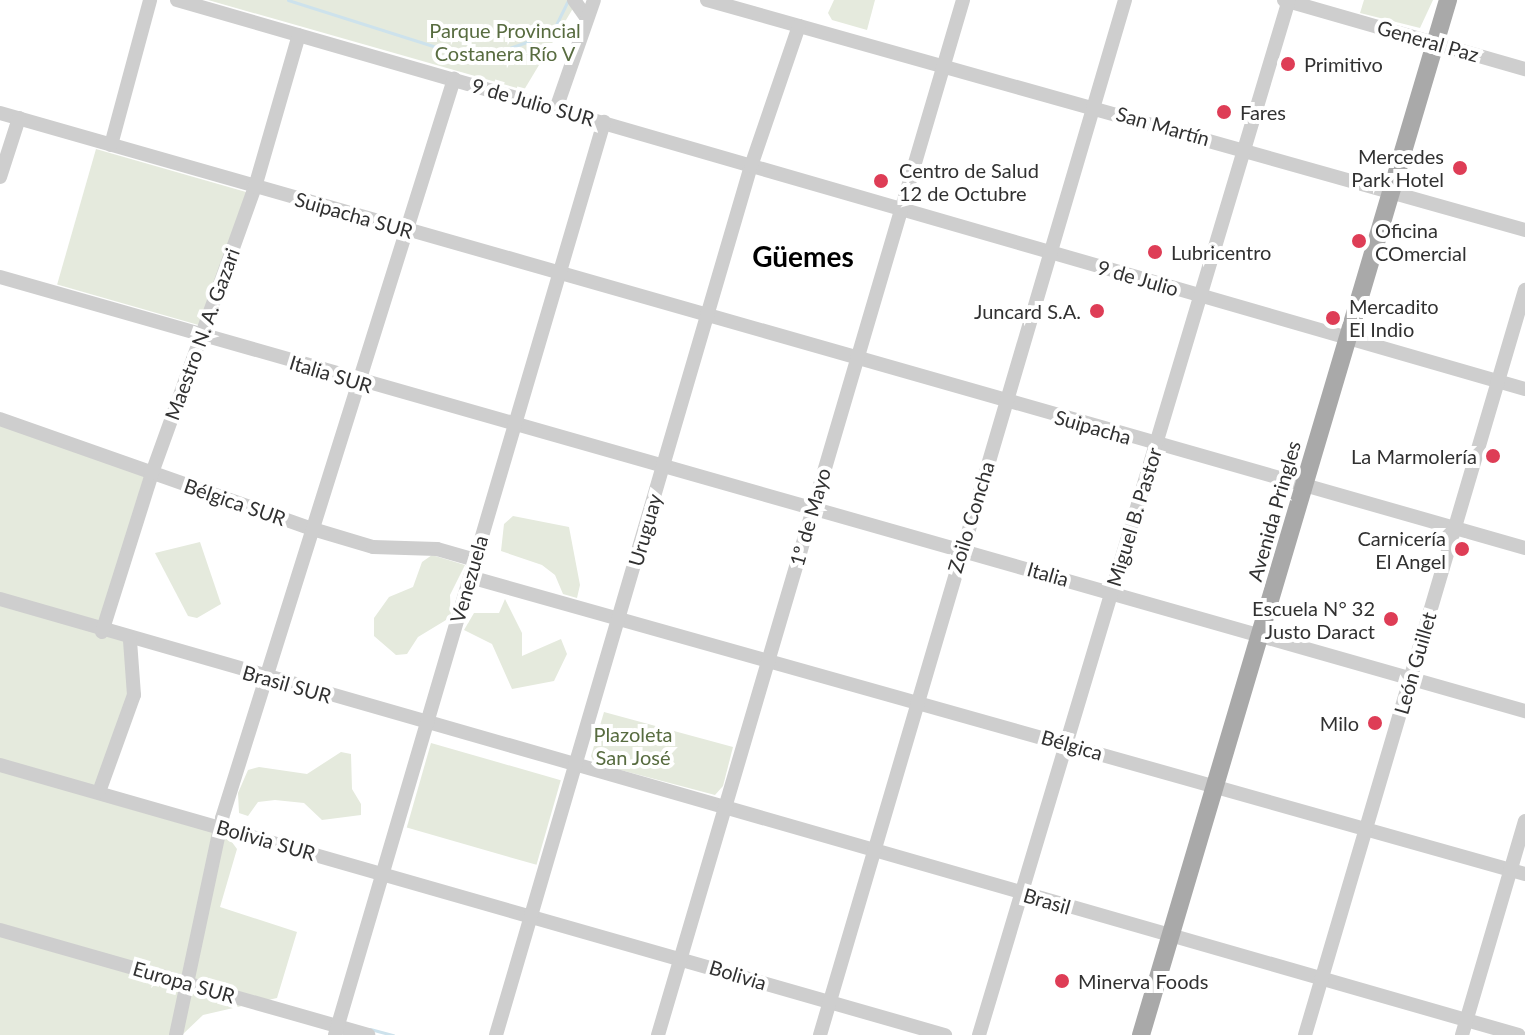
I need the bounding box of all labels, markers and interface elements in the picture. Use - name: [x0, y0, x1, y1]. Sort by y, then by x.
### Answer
- street label: General Paz: [1375, 15, 1481, 67]
- park label: Parque Provincial Costanera Río V: [429, 18, 581, 65]
- place label: Primitivo: [1304, 52, 1383, 76]
- marker: Primitivo: [1279, 55, 1297, 73]
- street label: 9 de Julio SUR: [469, 73, 597, 131]
- place label: Fares: [1240, 100, 1286, 124]
- street label: San Martín: [1114, 101, 1212, 151]
- marker: Fares: [1215, 103, 1233, 121]
- place label: Mercedes Park Hotel: [1351, 144, 1444, 191]
- place label: Centro de Salud 12 de Octubre: [899, 158, 1039, 205]
- marker: Mercedes Park Hotel: [1451, 159, 1469, 177]
- marker: Centro de Salud 12 de Octubre: [870, 170, 892, 192]
- street label: Suipacha SUR: [292, 187, 416, 243]
- place label: Oficina COmercial: [1375, 218, 1467, 265]
- marker: Oficina COmercial: [1350, 232, 1368, 250]
- district label: Güemes: [752, 239, 854, 273]
- place label: Lubricentro: [1171, 240, 1271, 264]
- marker: Lubricentro: [1146, 243, 1164, 261]
- street label: Maestro N. A. Gazari: [160, 244, 244, 424]
- street label: 9 de Julio: [1094, 255, 1182, 301]
- place label: Mercadito El Indio: [1349, 294, 1439, 341]
- place label: Juncard S.A.: [974, 299, 1081, 323]
- marker: Juncard S.A.: [1088, 302, 1106, 320]
- marker: Mercadito El Indio: [1324, 309, 1342, 327]
- street label: Italia SUR: [287, 350, 375, 398]
- street label: Suipacha: [1052, 405, 1134, 449]
- street label: Avenida Pringles: [1242, 438, 1306, 584]
- place label: La Marmolería: [1351, 444, 1477, 468]
- street label: Miguel B. Pastor: [1101, 445, 1167, 589]
- marker: La Marmolería: [1484, 447, 1502, 465]
- street label: Zoilo Concha: [943, 458, 999, 576]
- street label: 1º de Mayo: [785, 465, 835, 569]
- street label: Bélgica SUR: [181, 473, 289, 531]
- street label: Uruguay: [623, 491, 667, 569]
- place label: Carnicería El Angel: [1358, 526, 1446, 573]
- street label: Venezuela: [445, 533, 493, 625]
- marker: Carnicería El Angel: [1453, 540, 1471, 558]
- street label: Italia: [1025, 557, 1071, 591]
- place label: Escuela N° 32 Justo Daract: [1252, 596, 1375, 643]
- street label: León Guillet: [1389, 609, 1441, 717]
- marker: Escuela N° 32 Justo Daract: [1382, 610, 1400, 628]
- street label: Brasil SUR: [240, 660, 334, 708]
- place label: Milo: [1320, 711, 1359, 735]
- marker: Milo: [1366, 714, 1384, 732]
- park label: Plazoleta San José: [593, 723, 673, 770]
- street label: Bélgica: [1039, 725, 1105, 765]
- street label: Bolivia SUR: [214, 814, 318, 866]
- street label: Brasil: [1021, 883, 1073, 919]
- street label: Bolivia: [706, 955, 770, 995]
- street label: Europa SUR: [130, 956, 238, 1008]
- place label: Minerva Foods: [1078, 969, 1208, 993]
- marker: Minerva Foods: [1053, 972, 1071, 990]

